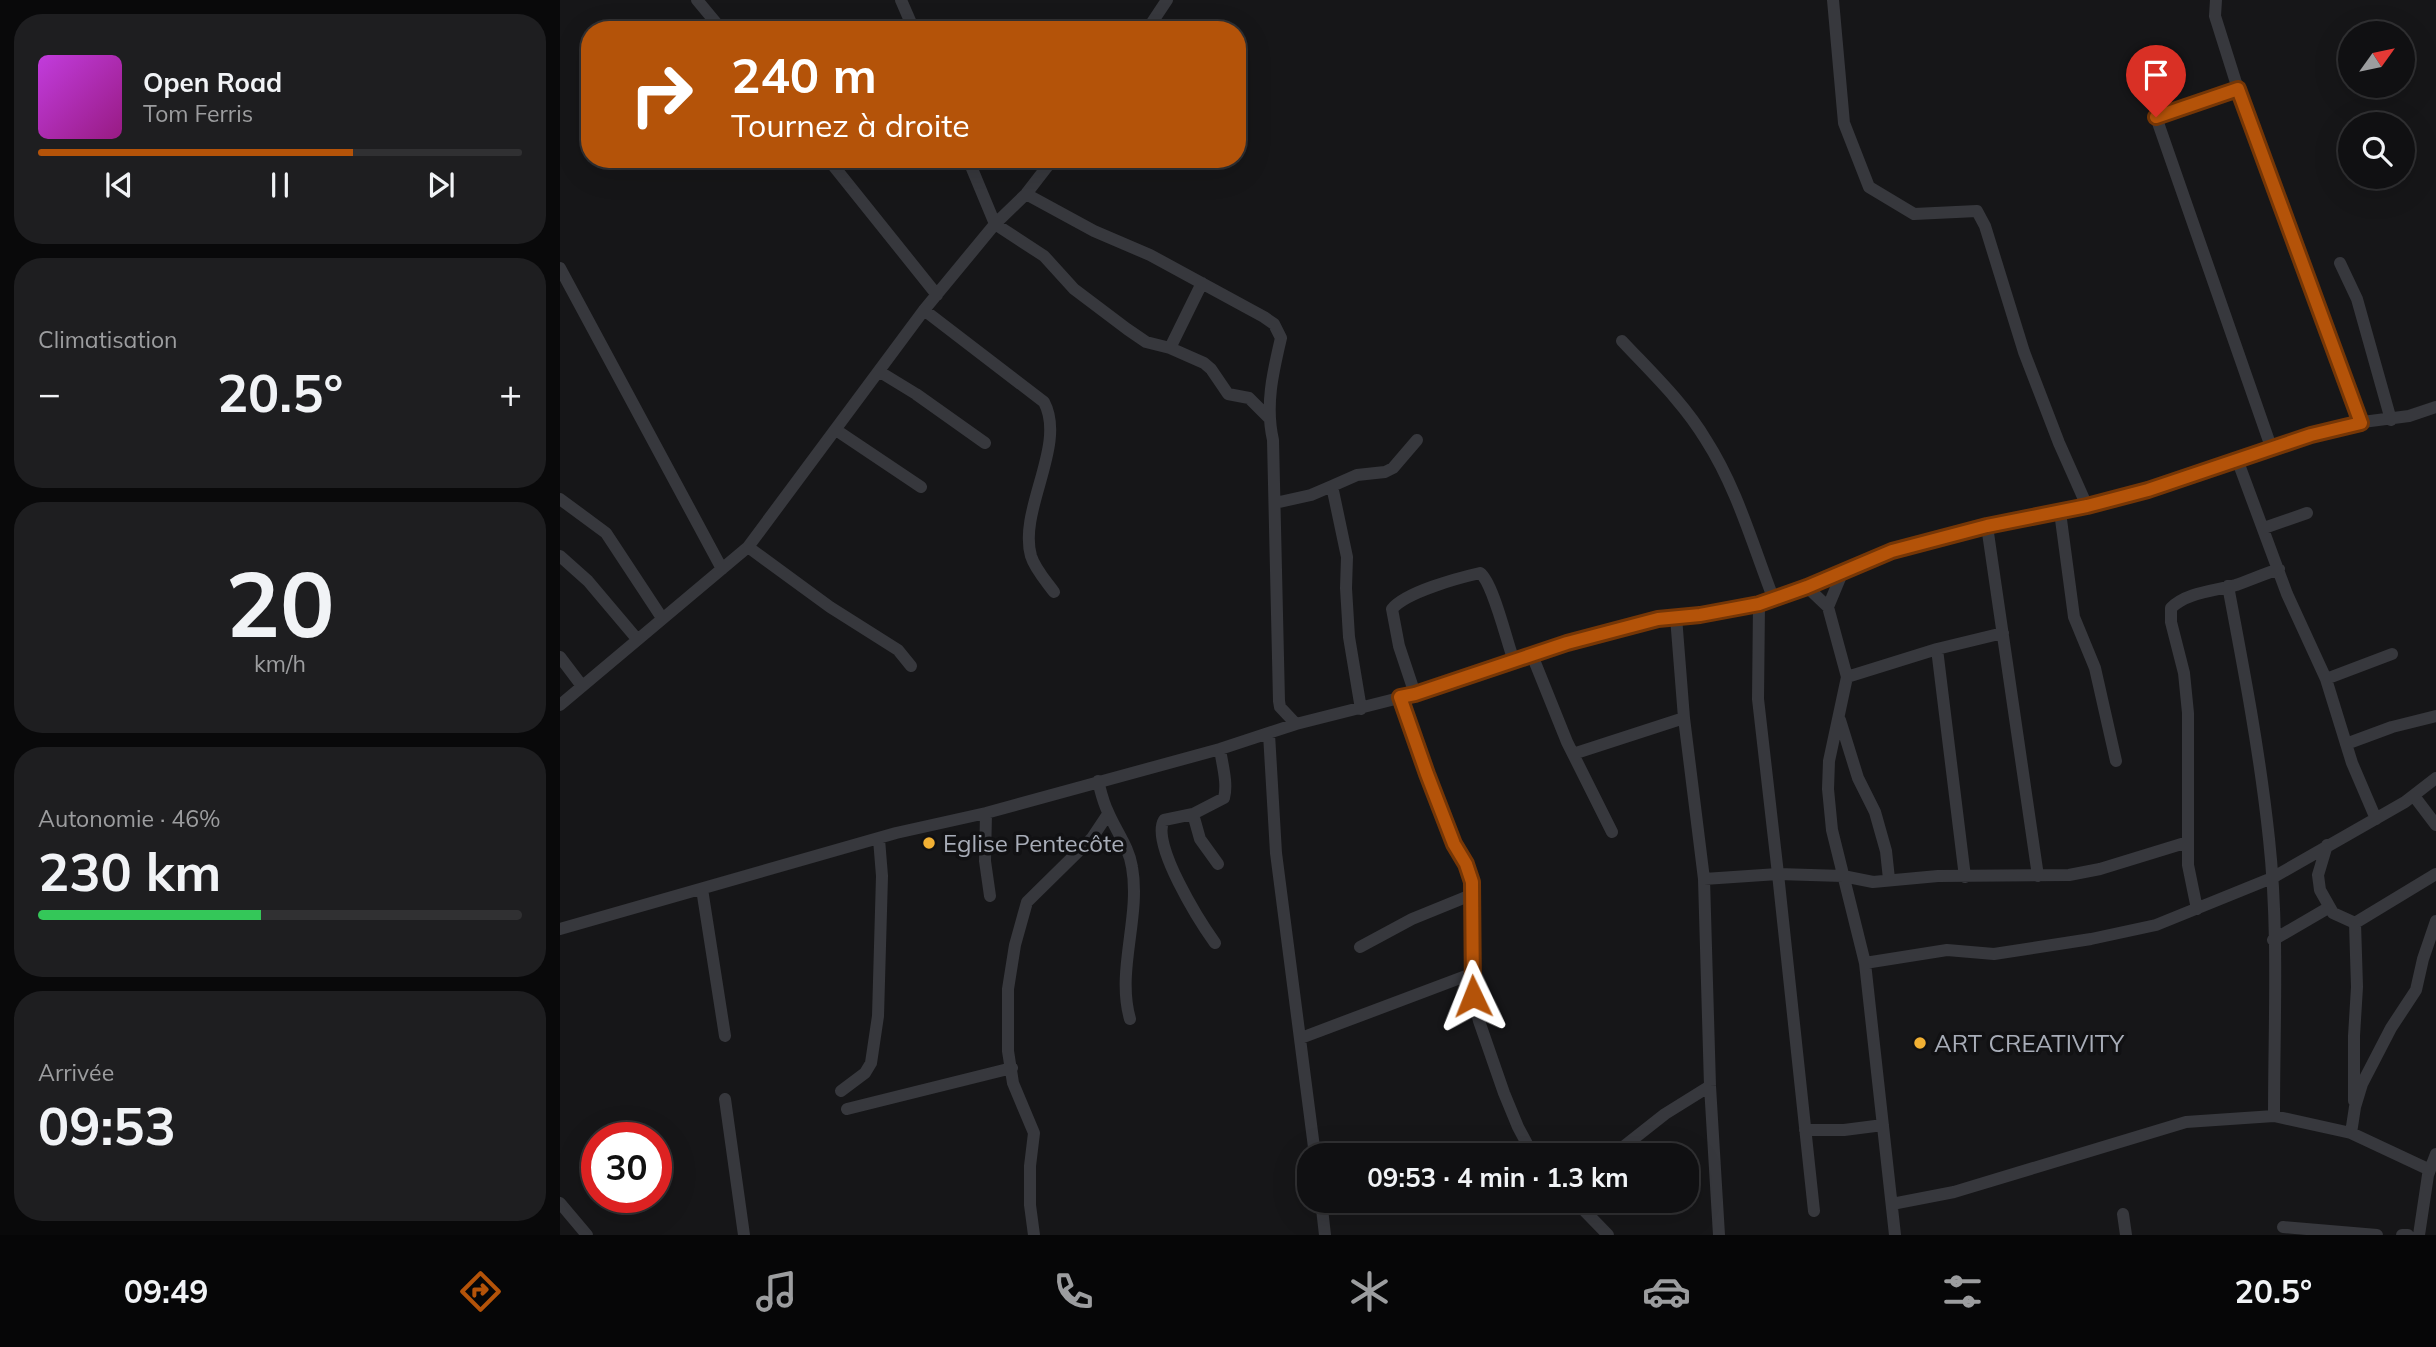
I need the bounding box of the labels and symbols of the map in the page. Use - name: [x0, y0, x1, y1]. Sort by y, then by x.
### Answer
- north arrow: [2338, 21, 2415, 98]
- pin: [2126, 45, 2186, 117]
- place label: Eglise Pentecôte: [943, 828, 1124, 858]
- marker: Eglise Pentecôte: [921, 835, 937, 851]
- position arrow: [1436, 959, 1510, 1033]
- place label: ART CREATIVITY: [1934, 1028, 2125, 1058]
- marker: ART CREATIVITY: [1912, 1035, 1928, 1051]
- speed limit sign: 30: [581, 1122, 672, 1213]

